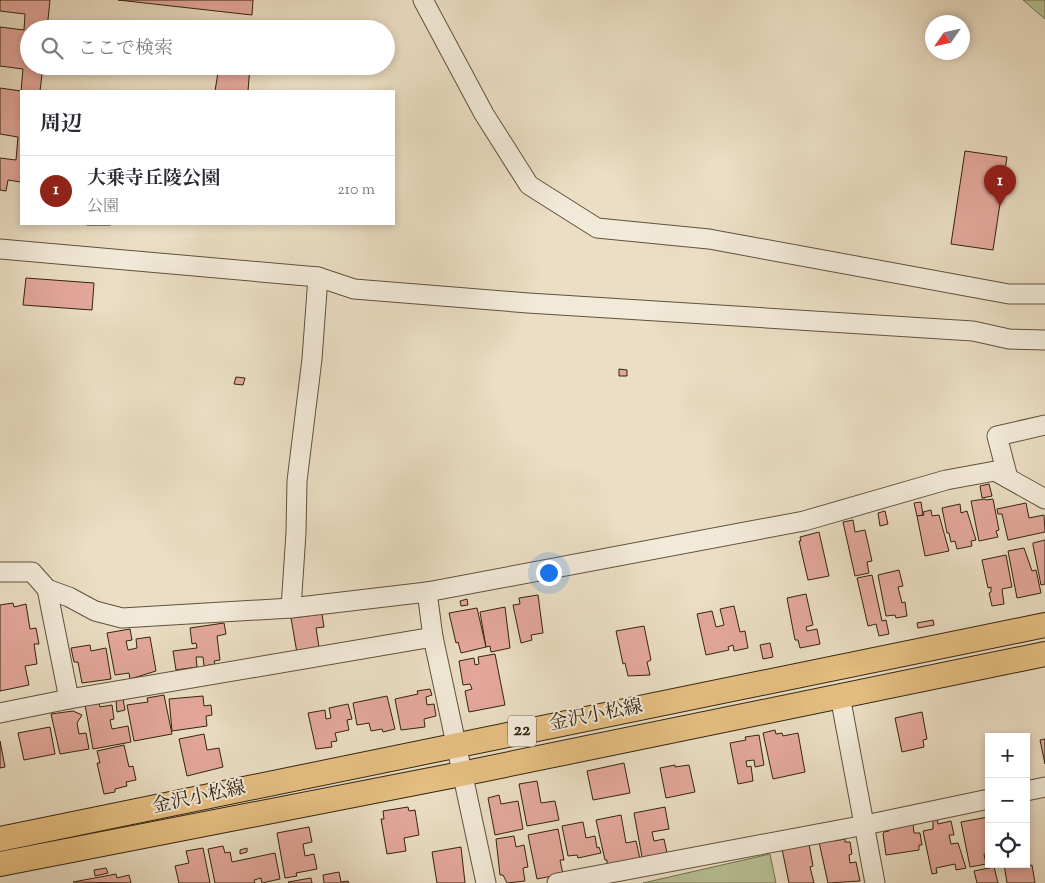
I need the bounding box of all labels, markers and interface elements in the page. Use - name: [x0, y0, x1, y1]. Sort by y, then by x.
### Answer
- north arrow: [925, 15, 970, 60]
- search box: [20, 20, 395, 75]
- icon: search: [38, 34, 66, 62]
- text: ここで検索: [78, 36, 173, 63]
- text: 周辺: [40, 110, 82, 140]
- pin: 1: [984, 165, 1016, 206]
- text: 大乗寺丘陵公園: [87, 166, 220, 193]
- text: 1: [53, 179, 59, 202]
- text: 210 m: [337, 179, 375, 202]
- text: 公園: [87, 196, 119, 219]
- your location: [536, 560, 562, 586]
- street label: 金沢小松線: [547, 694, 645, 738]
- road number: 22: [508, 716, 536, 746]
- map controls: [985, 733, 1030, 868]
- button: +: [985, 733, 1030, 778]
- street label: 金沢小松線: [150, 775, 248, 821]
- button: −: [985, 778, 1030, 823]
- button: locate: [985, 823, 1030, 868]

